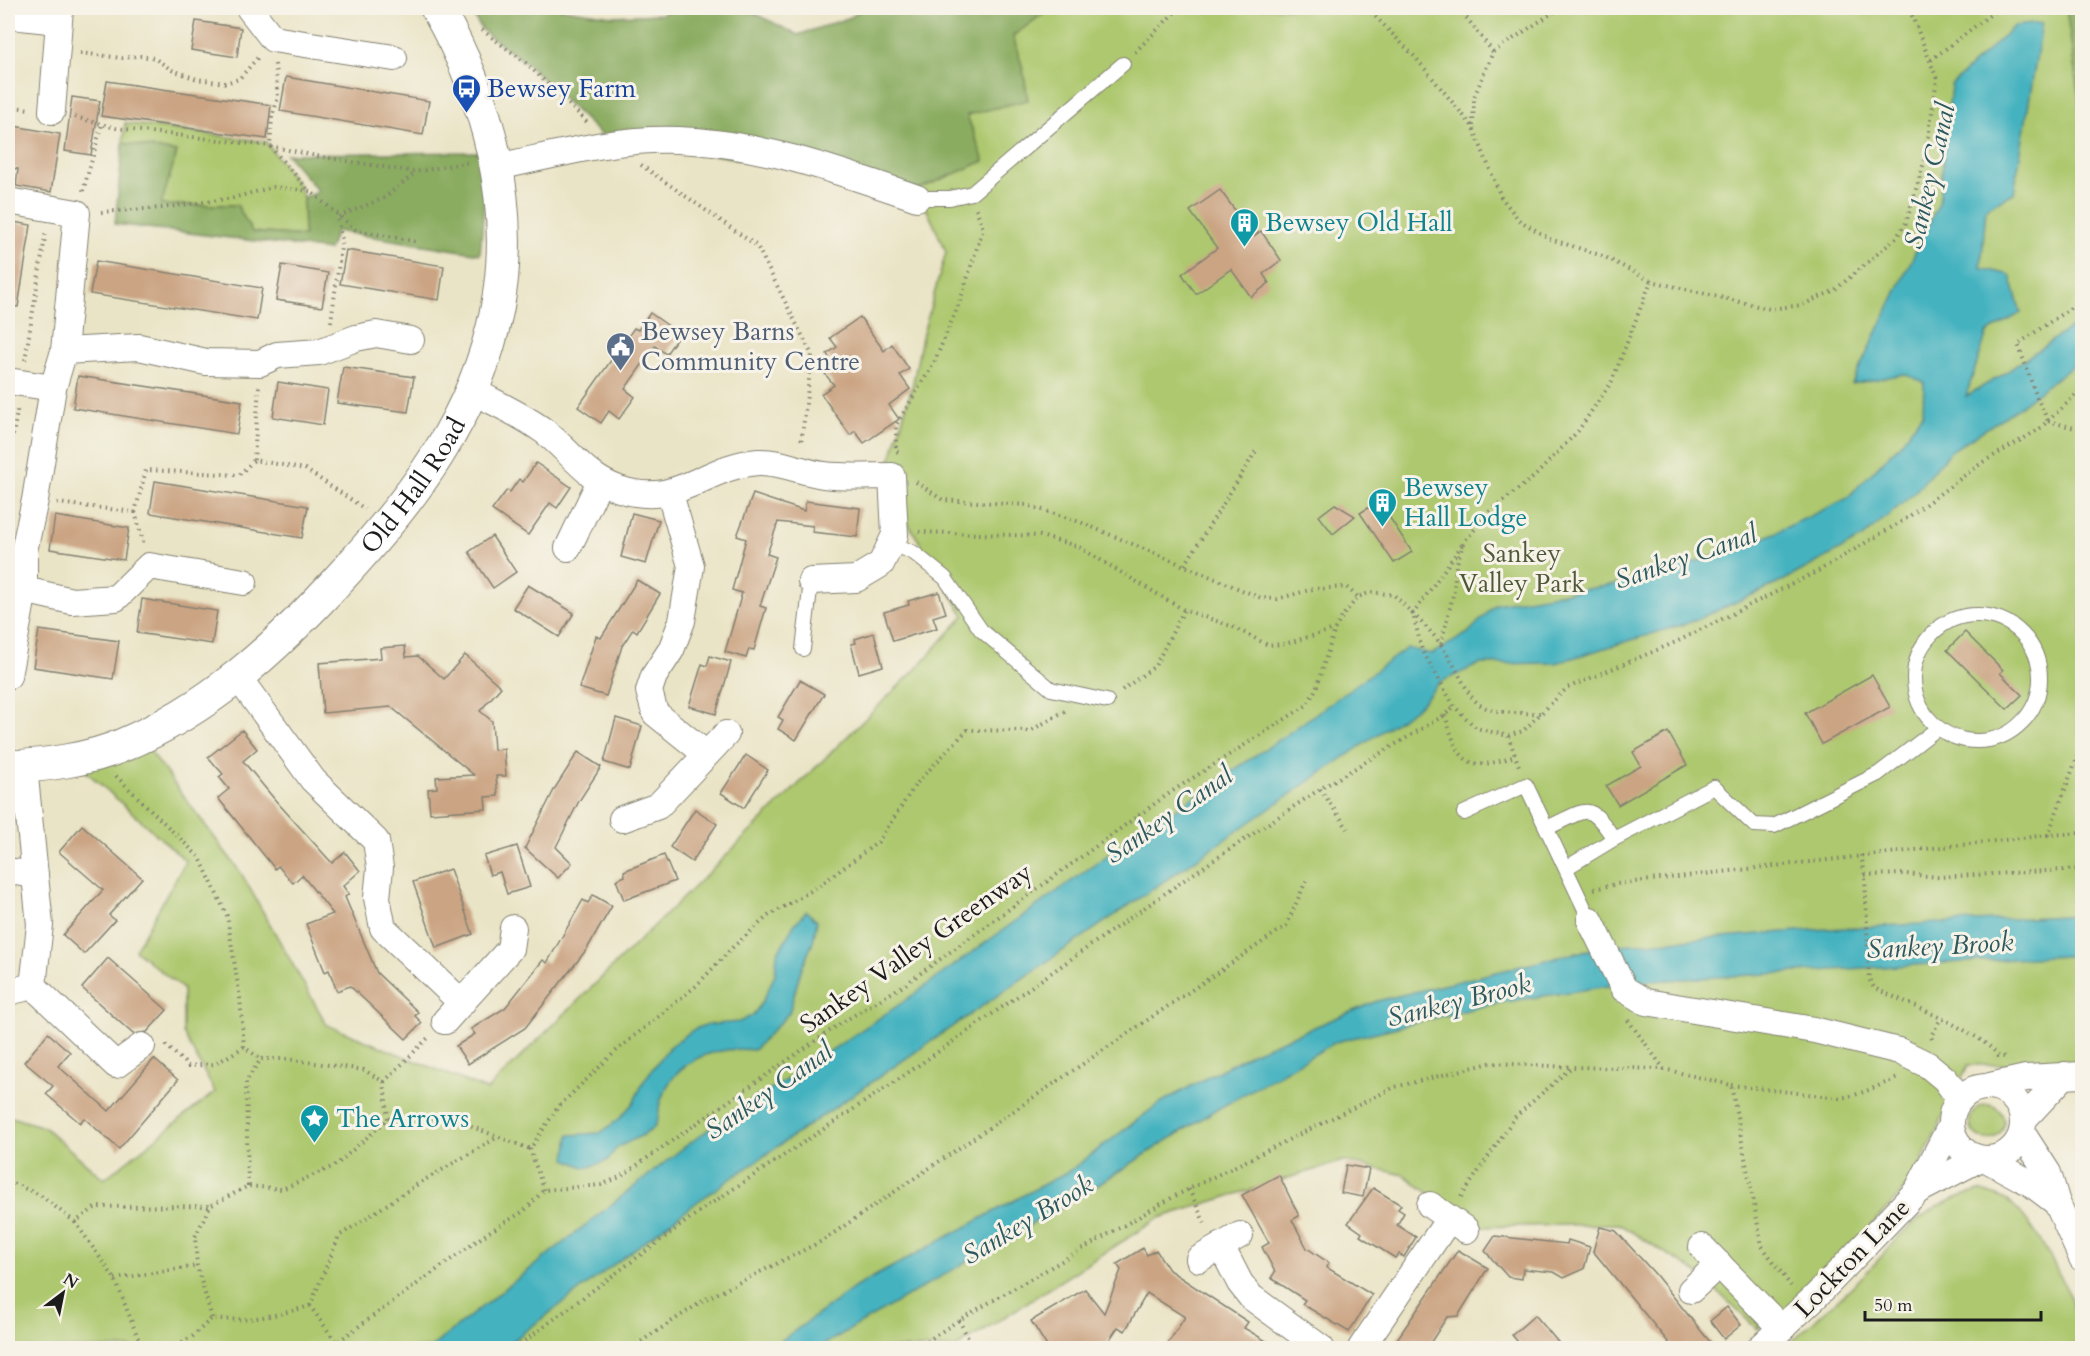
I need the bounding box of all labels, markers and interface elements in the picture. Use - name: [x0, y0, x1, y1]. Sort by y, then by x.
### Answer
- place label: Bewsey Farm: [487, 71, 636, 106]
- bus stop icon: Bewsey Farm: [450, 72, 482, 114]
- water label: Sankey Canal: [1895, 99, 1965, 253]
- place label: Bewsey Old Hall: [1265, 205, 1453, 240]
- building icon: Bewsey Old Hall: [1228, 206, 1260, 248]
- place label: Bewsey Barns Community Centre: [641, 314, 860, 379]
- public building icon: Bewsey Barns Community Centre: [604, 330, 636, 372]
- street label: Old Hall Road: [352, 411, 474, 561]
- place label: Bewsey Hall Lodge: [1404, 470, 1527, 535]
- building icon: Bewsey Hall Lodge: [1367, 486, 1399, 528]
- water label: Sankey Canal: [1610, 515, 1763, 599]
- park label: Sankey Valley Park: [1459, 536, 1585, 601]
- water label: Sankey Canal: [1097, 757, 1241, 873]
- street label: Sankey Valley Greenway: [793, 854, 1039, 1041]
- water label: Sankey Brook: [1866, 924, 2015, 968]
- water label: Sankey Brook: [1383, 965, 1535, 1037]
- water label: Sankey Canal: [697, 1033, 841, 1149]
- place label: The Arrows: [336, 1101, 469, 1136]
- place icon: The Arrows: [299, 1102, 331, 1144]
- water label: Sankey Brook: [955, 1166, 1101, 1274]
- street label: Lockton Lane: [1786, 1191, 1918, 1325]
- north arrow: [33, 1263, 93, 1323]
- text: N: [59, 1268, 82, 1294]
- scale bar: [1865, 1284, 2040, 1322]
- text: 50 m: [1874, 1293, 1913, 1318]

